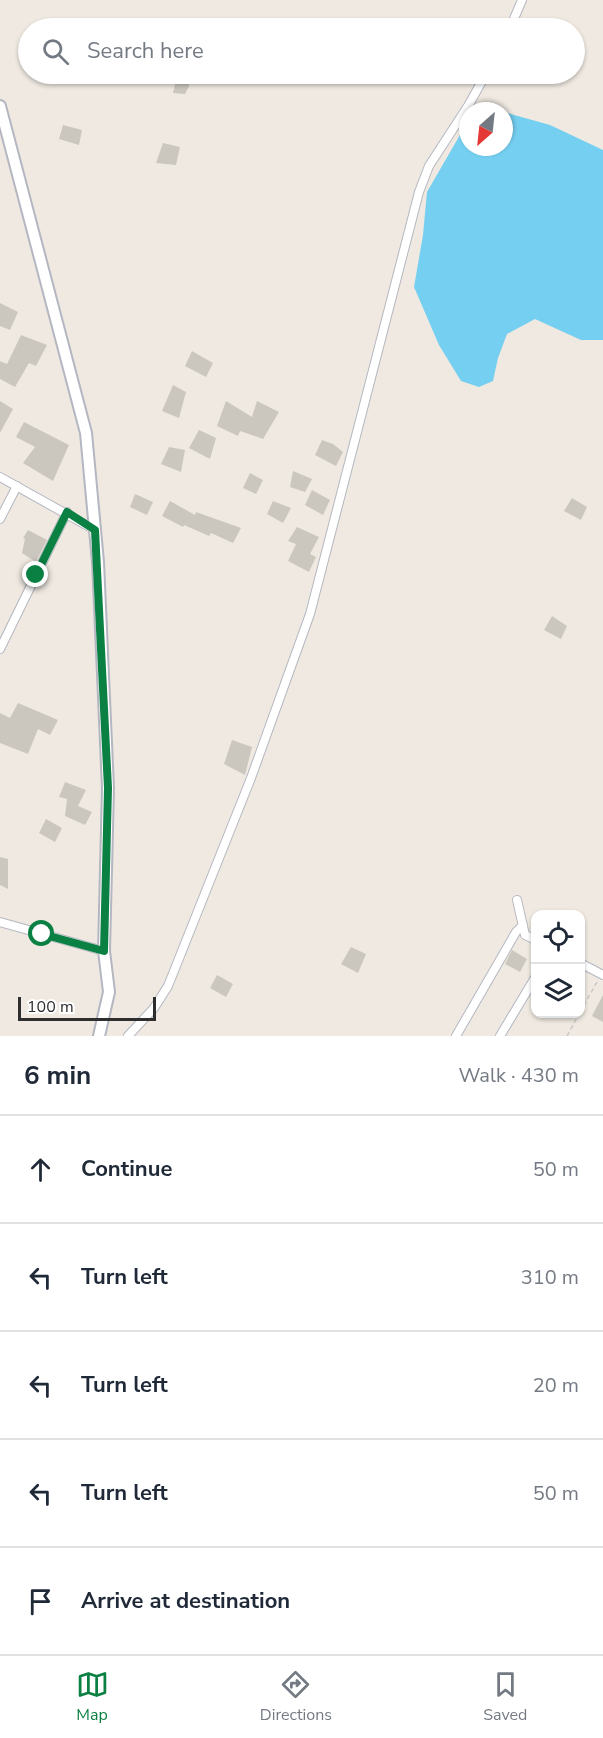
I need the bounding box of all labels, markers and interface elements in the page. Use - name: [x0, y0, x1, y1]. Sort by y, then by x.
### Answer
- search box: [18, 18, 585, 84]
- icon: search: [39, 35, 72, 68]
- text: Search here: [87, 36, 204, 66]
- north arrow: [459, 102, 513, 156]
- route end: [22, 561, 48, 587]
- map controls: [531, 910, 585, 1018]
- button: locate: [531, 910, 585, 964]
- route start: [28, 920, 54, 946]
- button: layers: [531, 964, 585, 1018]
- scale bar: [18, 994, 156, 1022]
- text: 100 m: [27, 996, 74, 1018]
- text: 6 min: [24, 1058, 91, 1093]
- text: Walk · 430 m: [459, 1062, 579, 1089]
- icon: ahead: [24, 1153, 57, 1186]
- text: Continue: [81, 1154, 172, 1184]
- text: 50 m: [533, 1156, 579, 1183]
- icon: left: [24, 1261, 57, 1294]
- text: Turn left: [81, 1262, 168, 1292]
- text: 310 m: [521, 1264, 579, 1291]
- icon: left: [24, 1369, 57, 1402]
- text: Turn left: [81, 1370, 168, 1400]
- text: 20 m: [533, 1372, 579, 1399]
- icon: left: [24, 1477, 57, 1510]
- text: Turn left: [81, 1478, 168, 1508]
- text: 50 m: [533, 1480, 579, 1507]
- icon: arrive: [24, 1585, 57, 1618]
- text: Arrive at destination: [81, 1586, 290, 1616]
- tab: Map: [76, 1668, 109, 1726]
- tab: Directions: [260, 1668, 332, 1726]
- tab: Saved: [483, 1668, 527, 1726]

